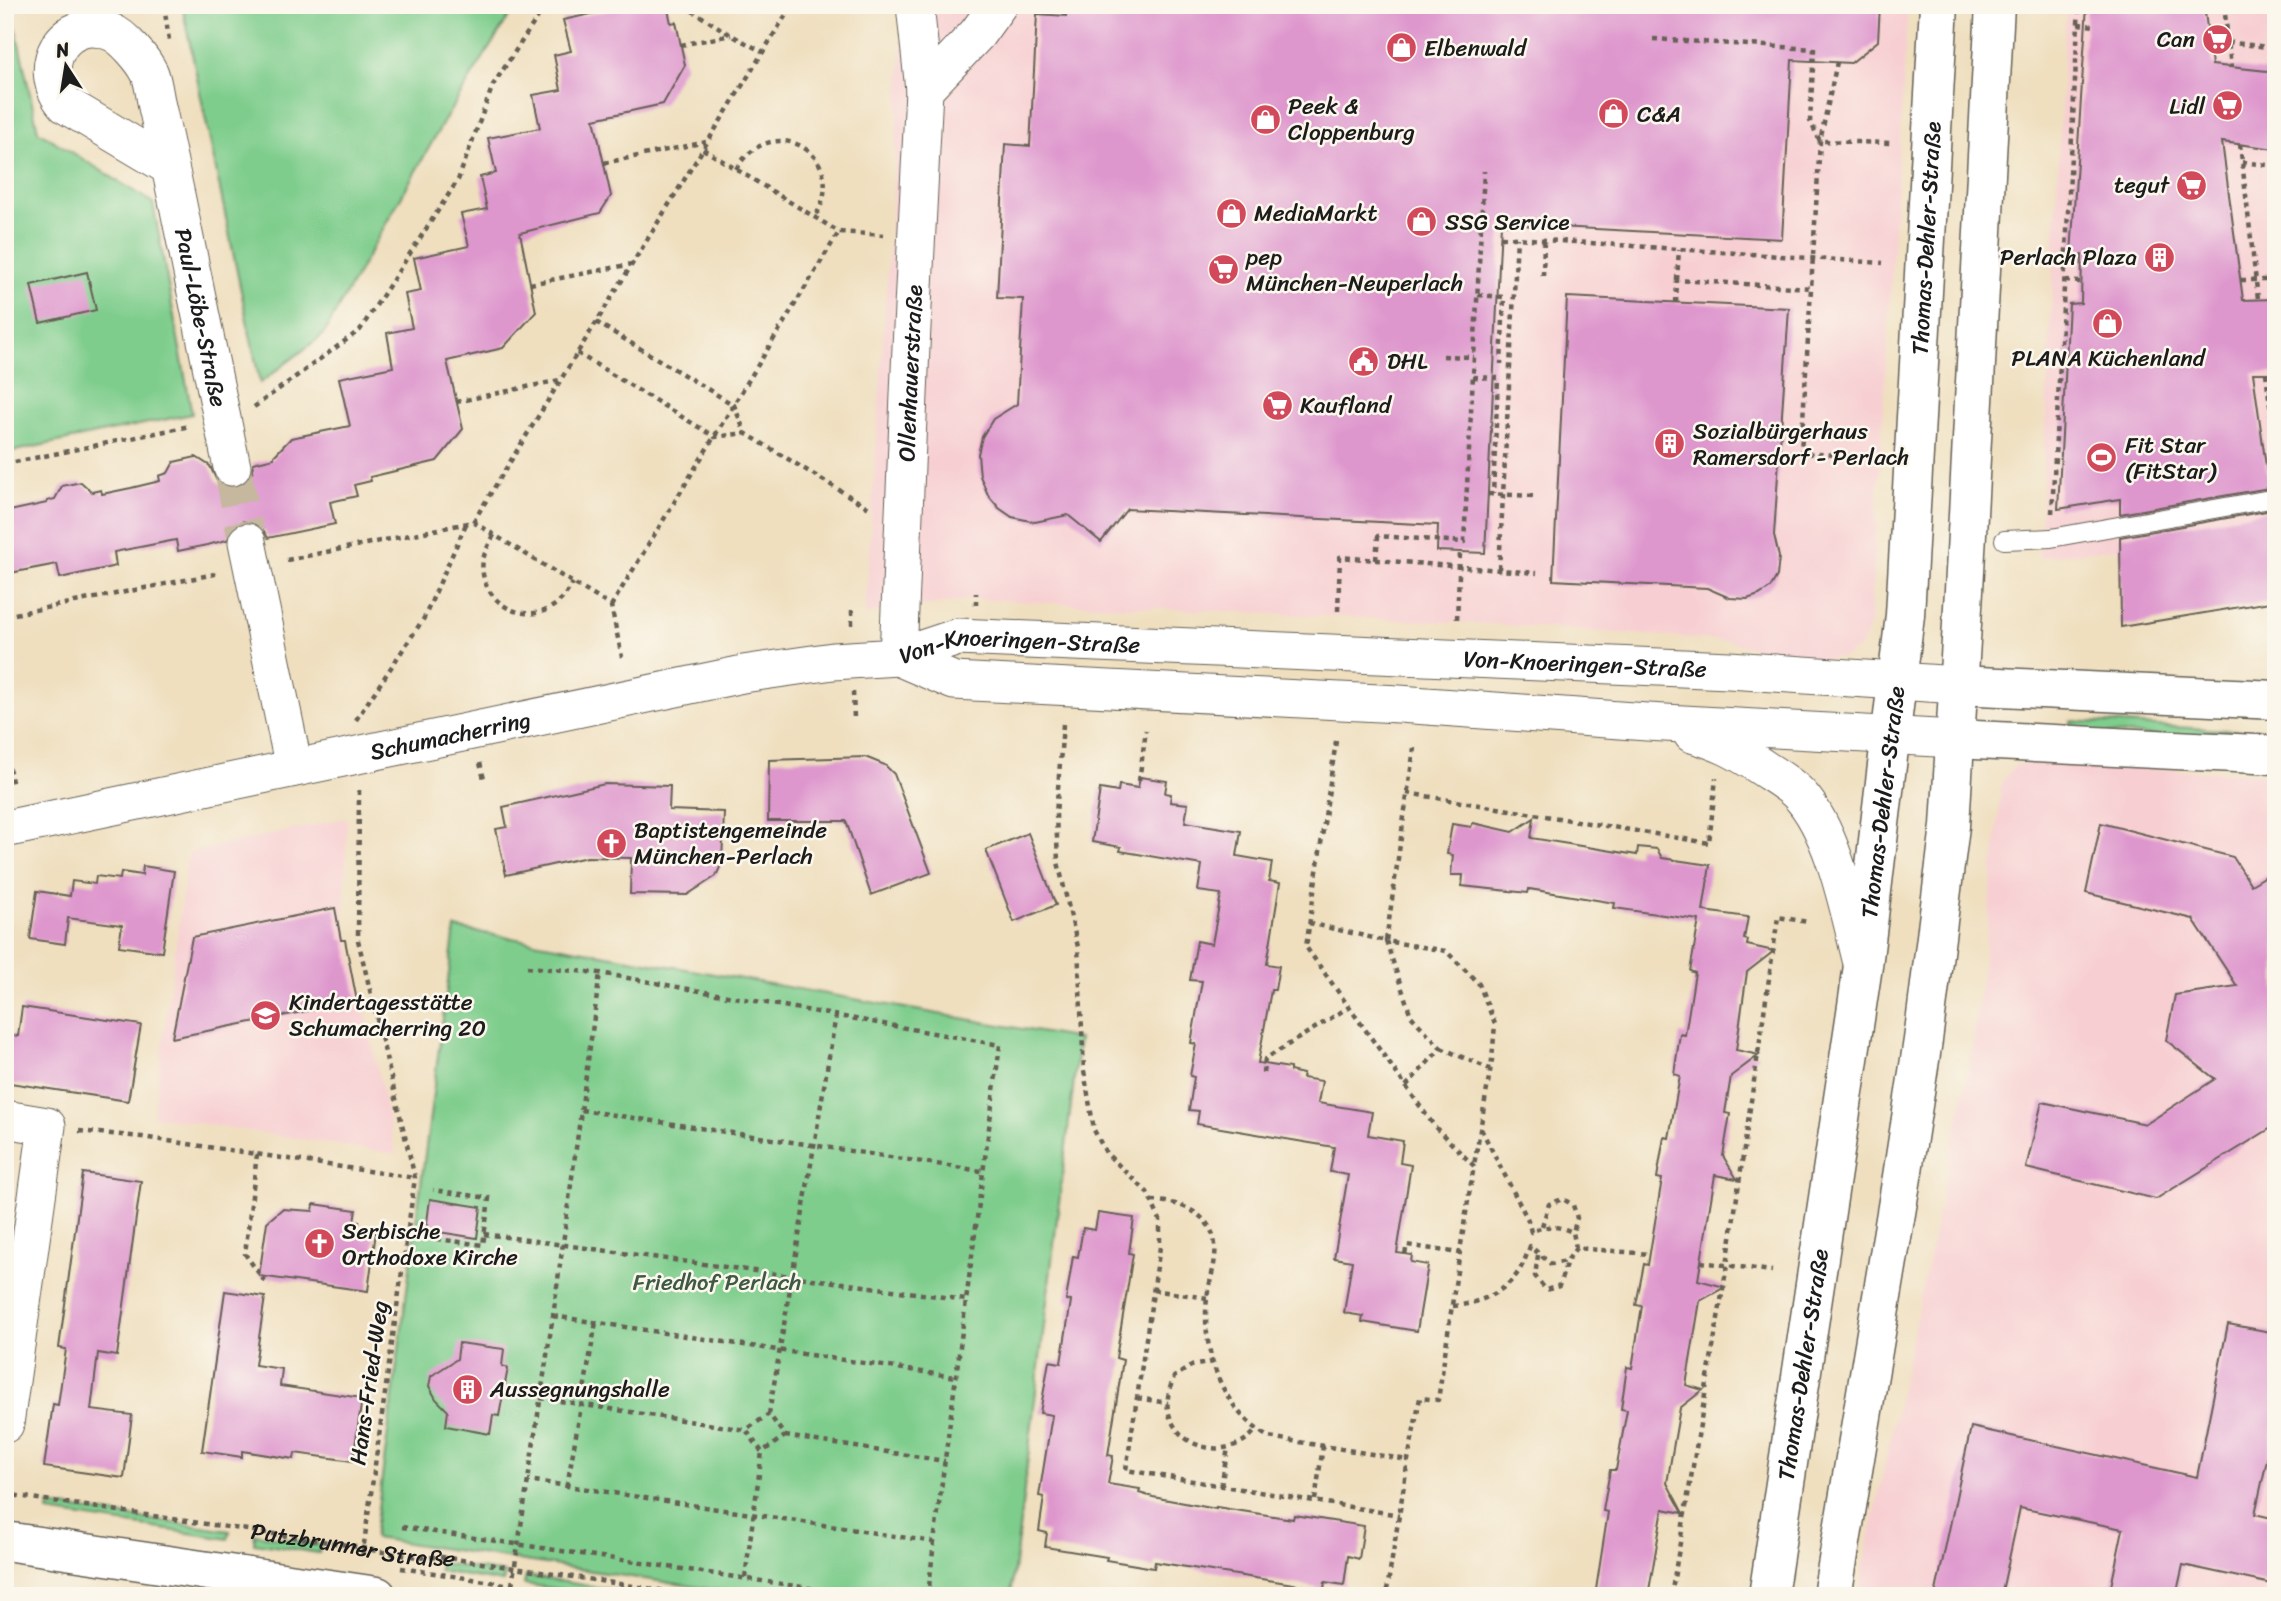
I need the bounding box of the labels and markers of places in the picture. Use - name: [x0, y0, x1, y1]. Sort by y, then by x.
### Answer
- place label: Can: [2157, 19, 2195, 60]
- supermarket icon: Can: [2201, 22, 2235, 56]
- place label: Elbenwald: [1424, 28, 1528, 69]
- shop icon: Elbenwald: [1384, 31, 1418, 65]
- place label: Peek & Cloppenburg: [1288, 86, 1415, 153]
- place label: Lidl: [2169, 86, 2205, 127]
- supermarket icon: Lidl: [2211, 89, 2245, 123]
- place label: C&A: [1637, 94, 1681, 135]
- shop icon: C&A: [1597, 97, 1631, 131]
- shop icon: Peek & Cloppenburg: [1248, 102, 1282, 136]
- place label: tegut: [2114, 165, 2171, 206]
- supermarket icon: tegut: [2175, 168, 2209, 202]
- place label: MediaMarkt: [1254, 193, 1378, 234]
- shop icon: MediaMarkt: [1214, 196, 1248, 230]
- place label: SSG Service: [1445, 202, 1570, 243]
- shop icon: SSG Service: [1405, 205, 1439, 239]
- place label: pep München-Neuperlach: [1245, 237, 1463, 304]
- place label: Perlach Plaza: [2000, 237, 2137, 278]
- building icon: Perlach Plaza: [2143, 240, 2177, 274]
- supermarket icon: pep München-Neuperlach: [1206, 253, 1240, 287]
- shop icon: PLANA Küchenland: [2091, 307, 2125, 341]
- place label: PLANA Küchenland: [2011, 338, 2207, 379]
- place label: DHL: [1387, 341, 1428, 382]
- public building icon: DHL: [1347, 344, 1381, 378]
- place label: Kaufland: [1300, 385, 1393, 426]
- supermarket icon: Kaufland: [1260, 388, 1294, 422]
- place label: Sozialbürgerhaus Ramersdorf - Perlach: [1693, 411, 1909, 478]
- place label: Fit Star (FitStar): [2125, 425, 2218, 492]
- building icon: Sozialbürgerhaus Ramersdorf - Perlach: [1653, 427, 1687, 461]
- sports icon: Fit Star (FitStar): [2085, 441, 2119, 475]
- place label: Baptistengemeinde München-Perlach: [634, 810, 827, 877]
- church icon: Baptistengemeinde München-Perlach: [594, 826, 628, 860]
- place label: Kindertagesstätte Schumacherring 20: [289, 982, 486, 1049]
- school or university icon: Kindertagesstätte Schumacherring 20: [249, 998, 283, 1032]
- place label: Serbische Orthodoxe Kirche: [342, 1211, 518, 1278]
- church icon: Serbische Orthodoxe Kirche: [302, 1227, 336, 1261]
- place label: Aussegnungshalle: [489, 1369, 670, 1410]
- building icon: Aussegnungshalle: [450, 1372, 484, 1406]

